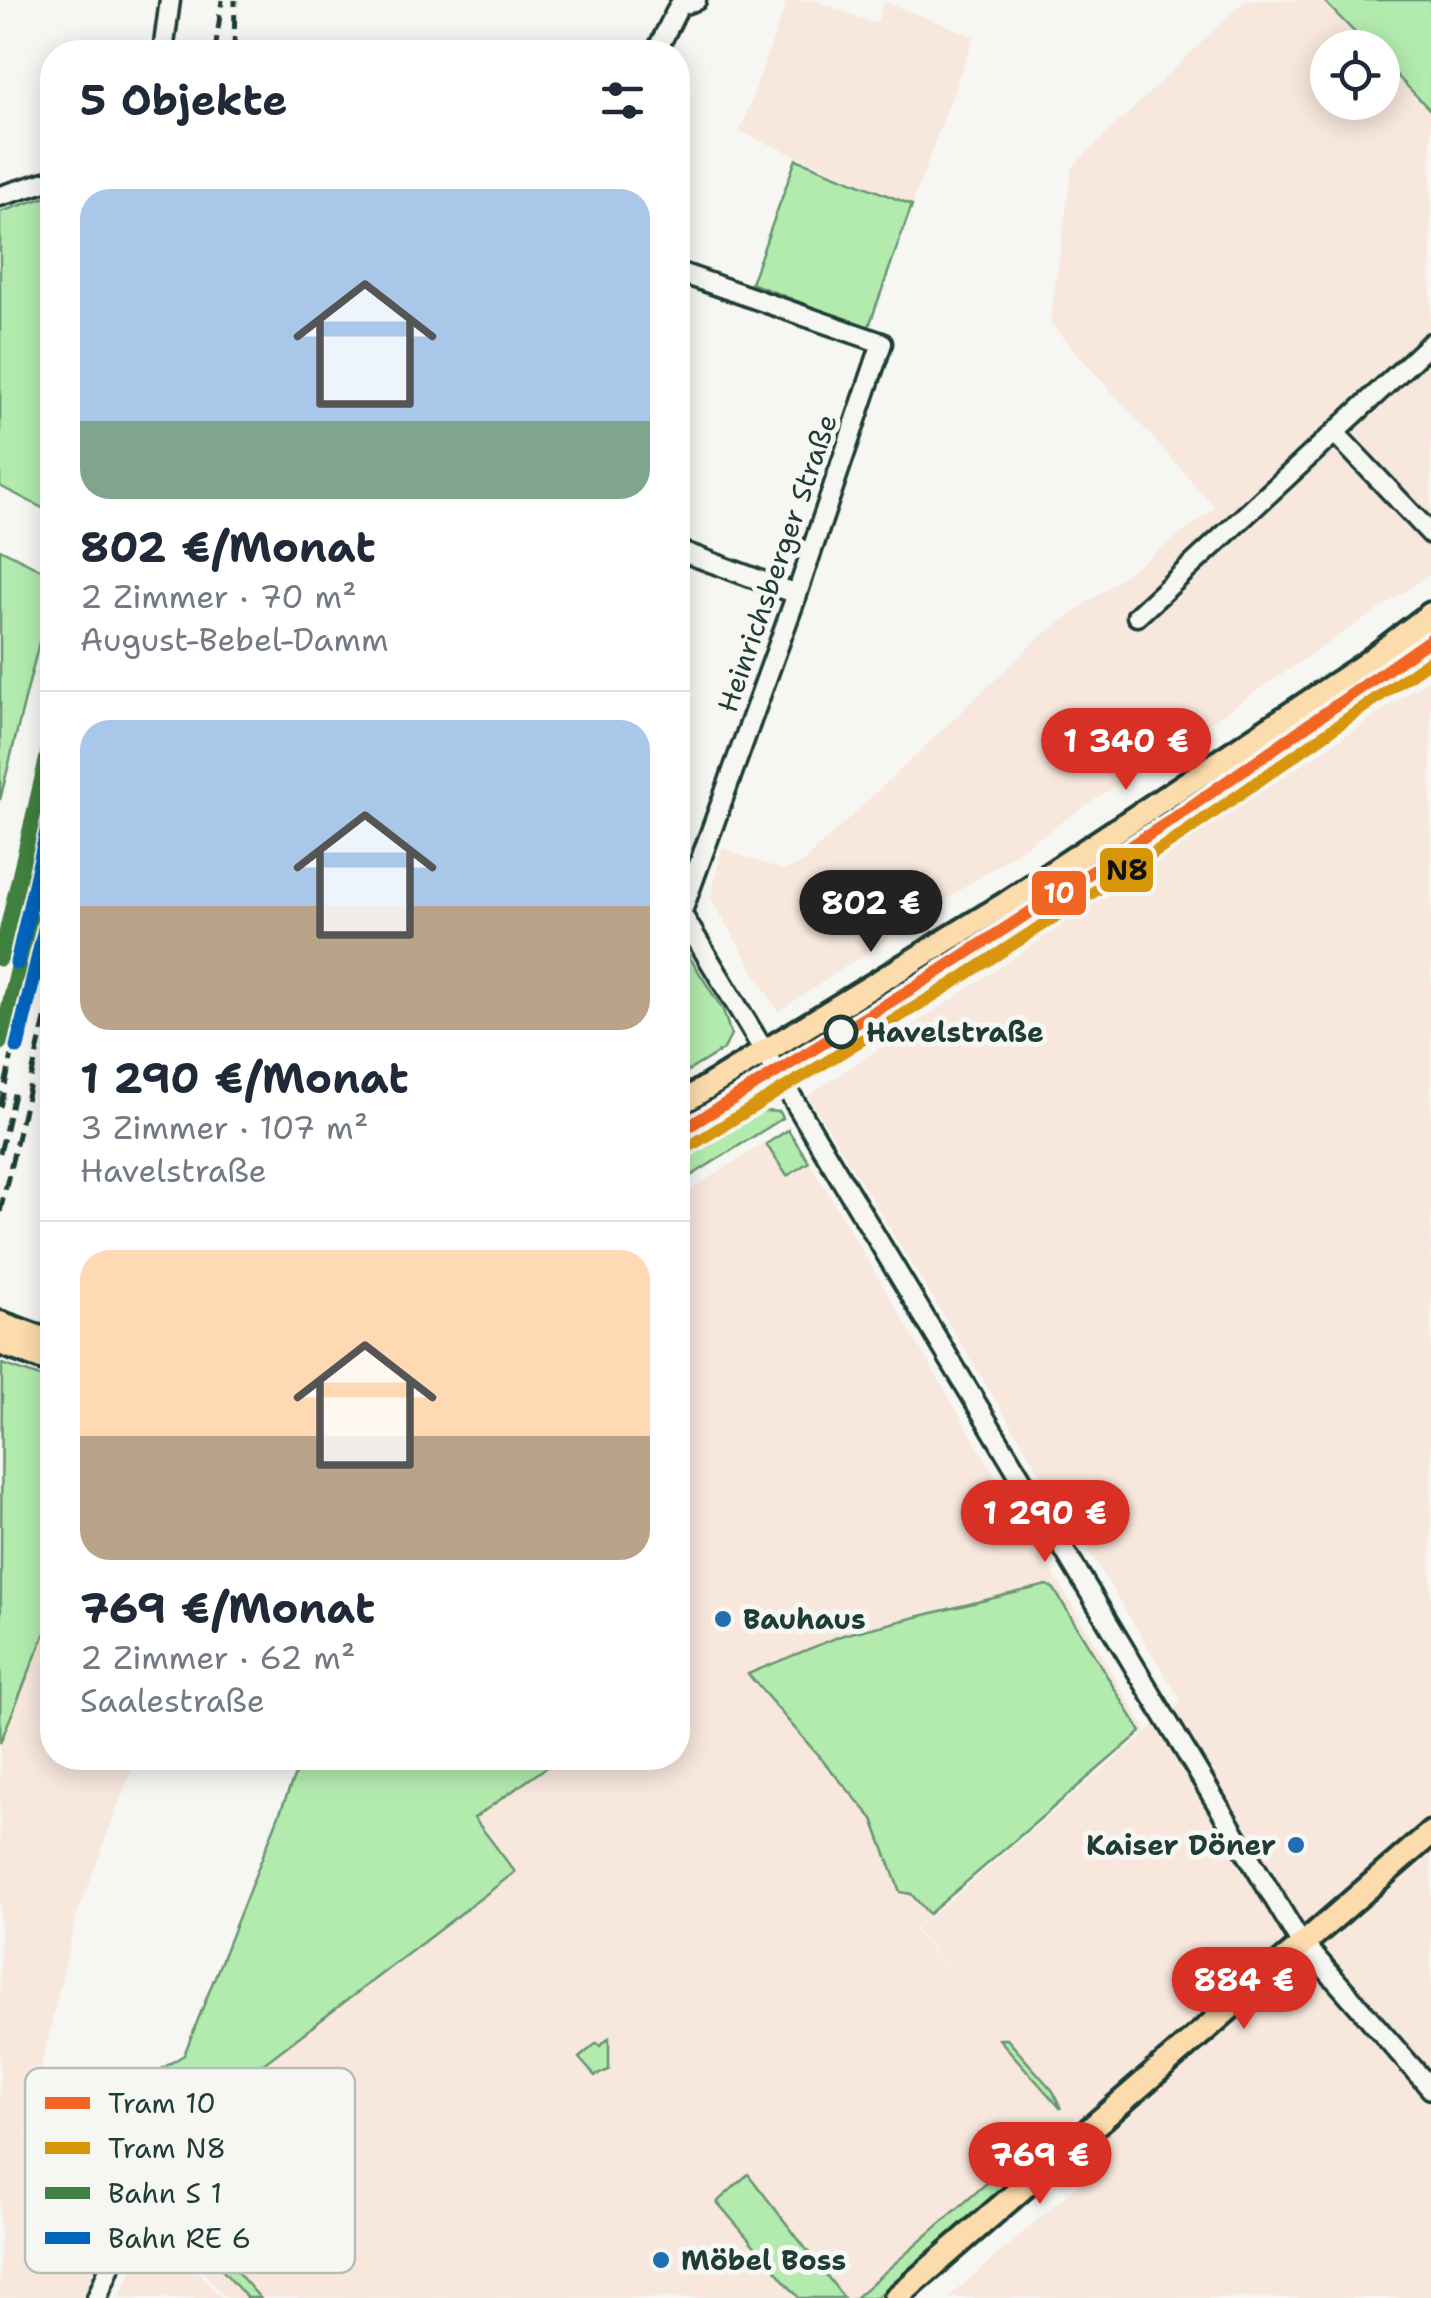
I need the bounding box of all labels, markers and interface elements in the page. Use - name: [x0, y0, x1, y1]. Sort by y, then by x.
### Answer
- map controls: [1310, 30, 1400, 120]
- button: locate: [1310, 30, 1400, 120]
- text: 5 Objekte: [80, 72, 287, 128]
- icon: filters: [595, 73, 650, 128]
- icon: home: [275, 254, 455, 434]
- street label: Heinrichsberger Straße: [708, 409, 846, 717]
- text: 802 €/Monat: [80, 519, 376, 575]
- text: 2 Zimmer · 70 m²: [80, 575, 357, 618]
- text: August-Bebel-Damm: [80, 618, 389, 661]
- pin: 1 340 €: [1034, 708, 1218, 793]
- text: 1 340 €: [1063, 719, 1189, 762]
- icon: home: [275, 785, 455, 965]
- line badge: N8: [1098, 846, 1155, 894]
- text: N8: [1106, 851, 1148, 889]
- line badge: 10: [1030, 869, 1088, 917]
- pin: 802 €: [801, 870, 941, 955]
- text: 10: [1043, 874, 1075, 912]
- text: 802 €: [821, 881, 921, 924]
- place label: Havelstraße: [866, 1013, 1044, 1051]
- marker: Havelstraße: [825, 1016, 857, 1048]
- text: 1 290 €/Monat: [80, 1050, 409, 1106]
- text: 3 Zimmer · 107 m²: [80, 1106, 368, 1149]
- text: Havelstraße: [80, 1149, 267, 1192]
- icon: home: [275, 1315, 455, 1495]
- pin: 1 290 €: [953, 1480, 1137, 1565]
- text: 1 290 €: [983, 1491, 1107, 1534]
- text: 769 €/Monat: [80, 1580, 375, 1636]
- place label: Bauhaus: [743, 1600, 866, 1638]
- marker: Bauhaus: [712, 1608, 734, 1630]
- text: 2 Zimmer · 62 m²: [80, 1636, 356, 1679]
- text: Saalestraße: [80, 1679, 265, 1722]
- place label: Kaiser Döner: [1086, 1826, 1276, 1864]
- marker: Kaiser Döner: [1285, 1834, 1307, 1856]
- pin: 884 €: [1174, 1947, 1314, 2032]
- text: 884 €: [1194, 1958, 1294, 2001]
- legend: [25, 2068, 355, 2273]
- text: Tram 10: [108, 2084, 216, 2122]
- pin: 769 €: [970, 2122, 1110, 2207]
- text: Tram N8: [108, 2129, 226, 2167]
- text: 769 €: [991, 2133, 1089, 2176]
- text: Bahn S 1: [108, 2174, 222, 2212]
- text: Bahn RE 6: [108, 2219, 251, 2257]
- place label: Möbel Boss: [681, 2241, 846, 2279]
- marker: Möbel Boss: [650, 2249, 672, 2271]

